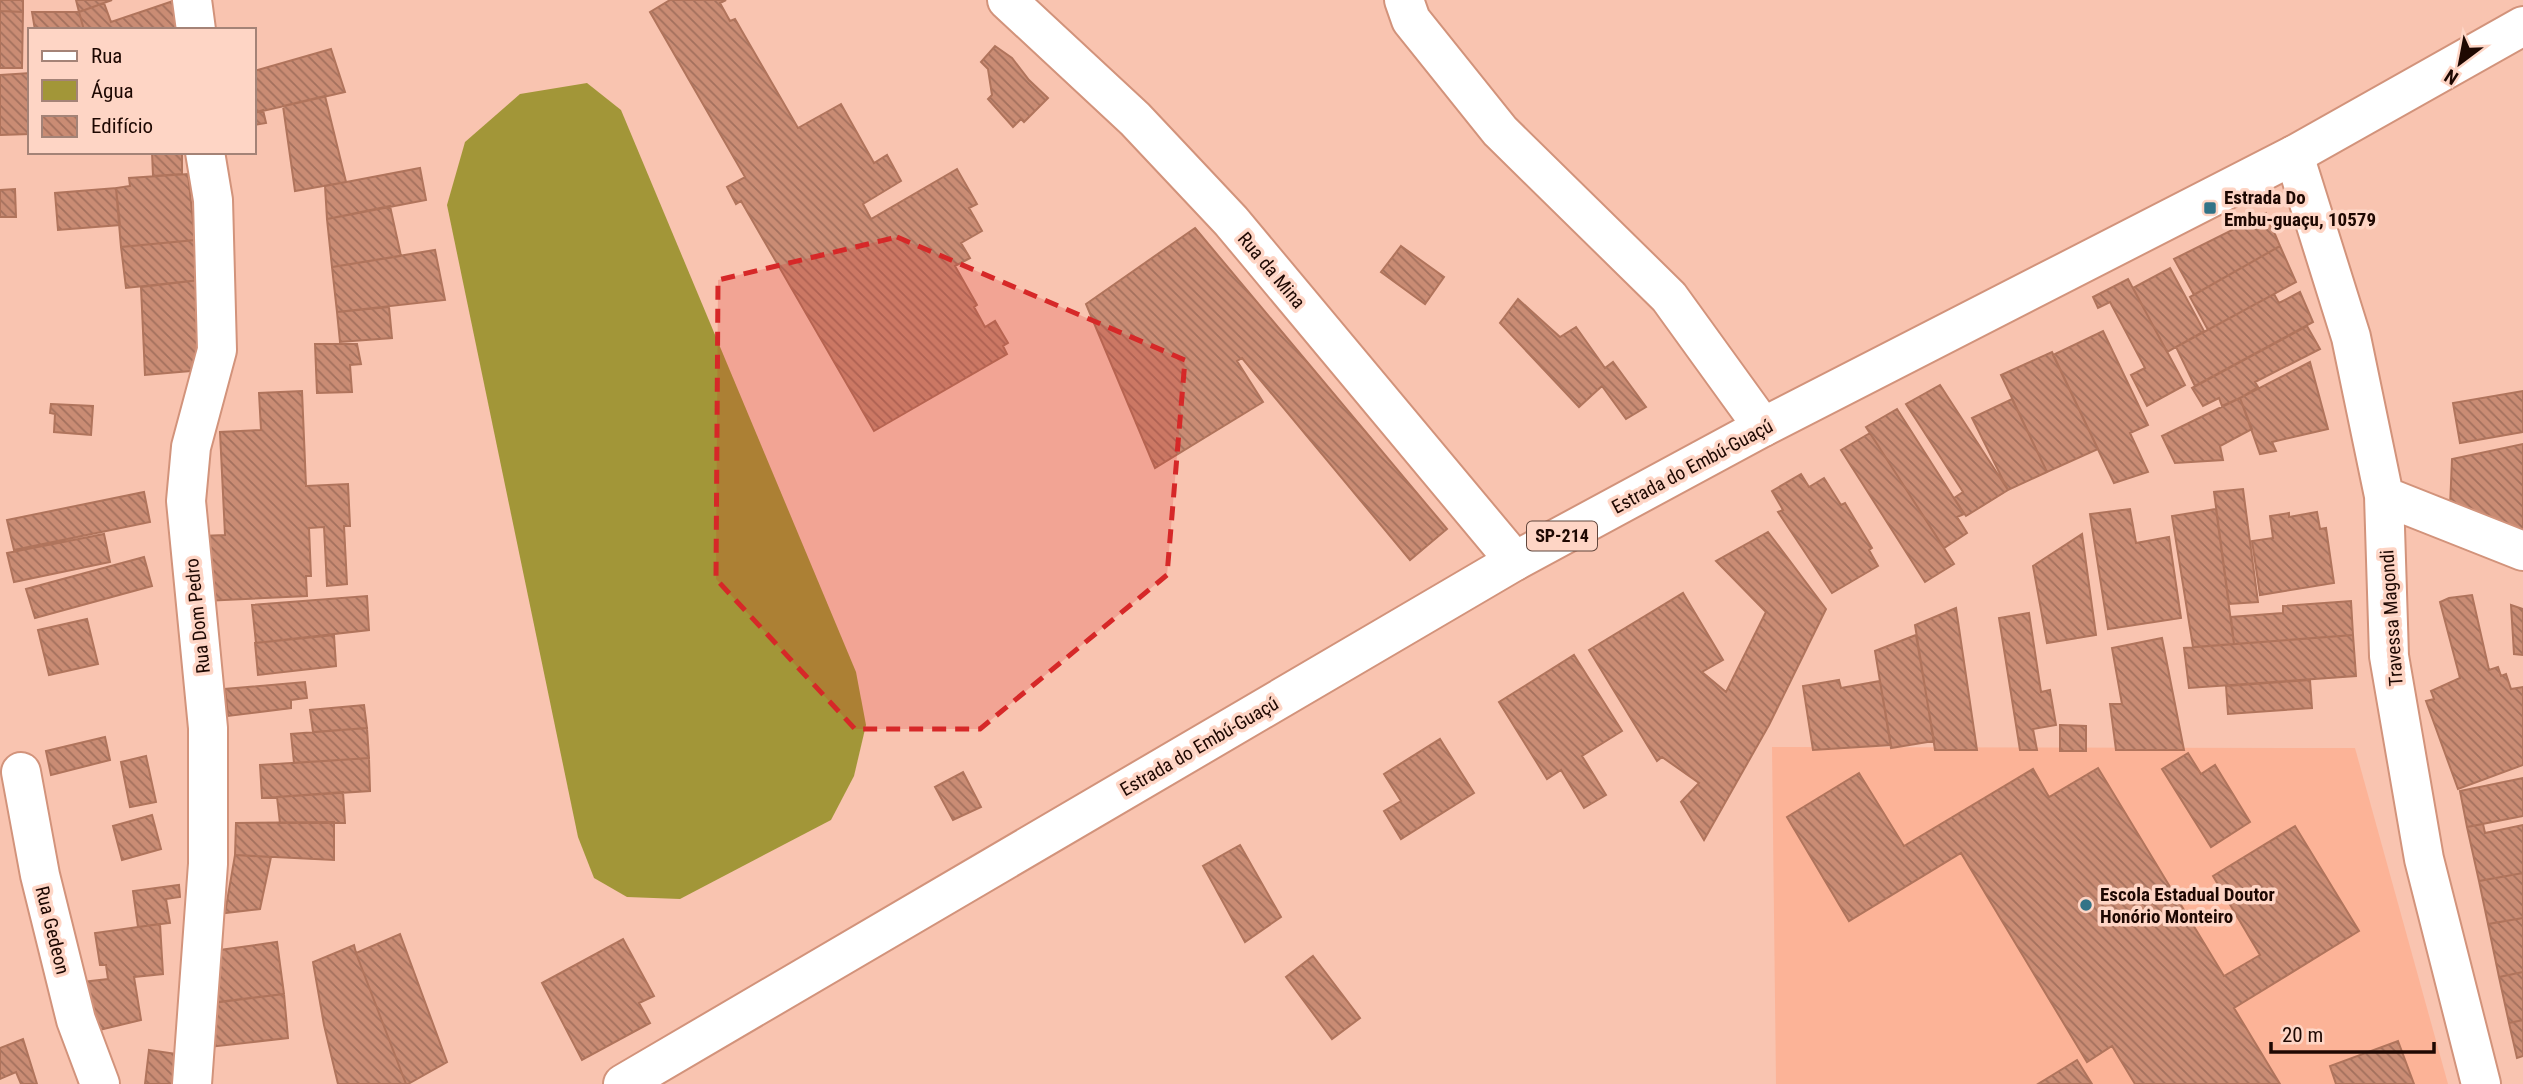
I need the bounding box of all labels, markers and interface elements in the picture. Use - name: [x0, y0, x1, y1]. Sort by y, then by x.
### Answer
- legend: [28, 28, 256, 154]
- north arrow: [2425, 28, 2495, 98]
- text: Rua: [91, 44, 122, 68]
- text: N: [2440, 64, 2462, 90]
- text: Água: [91, 79, 134, 103]
- text: Edifício: [91, 114, 153, 138]
- place label: Estrada Do Embu-guaçu, 10579: [2224, 186, 2376, 231]
- marker: Estrada Do Embu-guaçu, 10579: [2202, 200, 2218, 216]
- street label: Rua da Mina: [1233, 227, 1310, 313]
- street label: Estrada do Embú-Guaçú: [1608, 414, 1777, 519]
- road number: SP-214: [1527, 522, 1597, 550]
- street label: Travessa Magondi: [2375, 549, 2408, 687]
- street label: Rua Dom Pedro: [180, 557, 215, 675]
- street label: Estrada do Embú-Guaçú: [1116, 692, 1282, 801]
- place label: Escola Estadual Doutor Honório Monteiro: [2100, 883, 2275, 928]
- street label: Rua Gedeon: [30, 884, 75, 977]
- marker: Escola Estadual Doutor Honório Monteiro: [2078, 897, 2094, 913]
- scale bar: [2271, 1010, 2434, 1054]
- text: 20 m: [2282, 1023, 2323, 1047]

